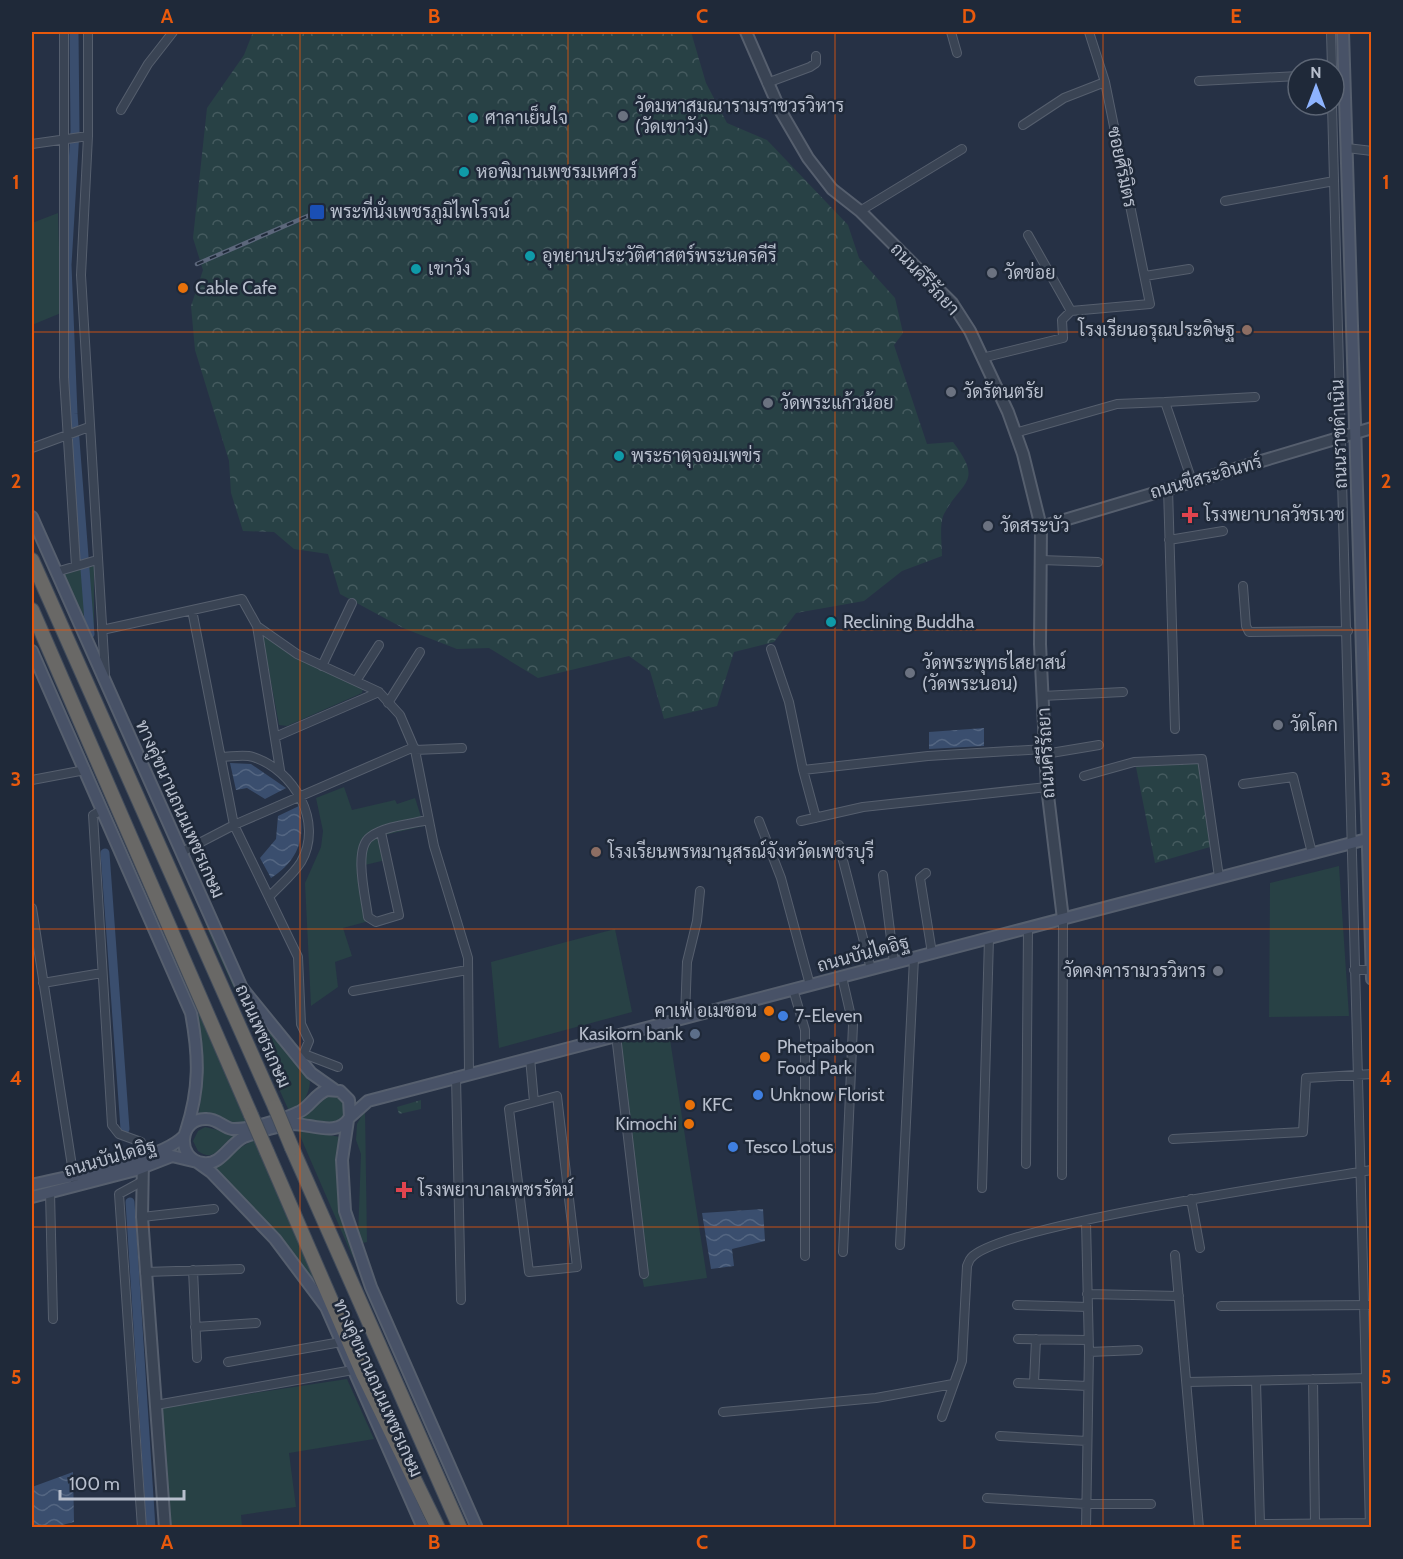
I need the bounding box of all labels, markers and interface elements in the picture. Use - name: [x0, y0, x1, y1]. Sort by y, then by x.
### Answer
- text: A: [161, 4, 174, 28]
- text: B: [428, 4, 440, 28]
- text: C: [696, 4, 708, 28]
- text: D: [962, 4, 976, 28]
- text: E: [1230, 4, 1242, 28]
- north arrow: [1286, 57, 1346, 117]
- text: N: [1310, 63, 1322, 82]
- place label: วัดมหาสมณารามราชวรวิหาร (วัดเขาวัง): [635, 95, 844, 138]
- place label: ศาลาเย็นใจ: [485, 104, 568, 129]
- marker: วัดมหาสมณารามราชวรวิหาร (วัดเขาวัง): [616, 109, 630, 123]
- marker: ศาลาเย็นใจ: [466, 111, 480, 125]
- street label: ซอยศิริมิตร: [1103, 125, 1141, 210]
- place label: หอพิมานเพชรมเหศวร์: [476, 159, 638, 183]
- marker: หอพิมานเพชรมเหศวร์: [457, 165, 471, 179]
- text: 1: [12, 170, 20, 194]
- text: 1: [1382, 170, 1390, 194]
- place label: พระที่นั่งเพชรภูมิไพโรจน์: [330, 196, 510, 225]
- marker: พระที่นั่งเพชรภูมิไพโรจน์: [308, 203, 326, 221]
- street label: ถนนคีรีรัถยา: [886, 237, 966, 320]
- place label: อุทยานประวัติศาสตร์พระนครคีรี: [542, 243, 777, 268]
- marker: อุทยานประวัติศาสตร์พระนครคีรี: [523, 249, 537, 263]
- place label: เขาวัง: [428, 258, 470, 280]
- place label: วัดข่อย: [1004, 261, 1055, 284]
- marker: เขาวัง: [409, 262, 423, 276]
- marker: วัดข่อย: [985, 266, 999, 280]
- place label: Cable Cafe: [195, 277, 277, 299]
- marker: Cable Cafe: [176, 281, 190, 295]
- place label: โรงเรียนอรุณประดิษฐ: [1077, 317, 1235, 342]
- marker: โรงเรียนอรุณประดิษฐ: [1240, 323, 1254, 337]
- street label: ถนนราชดำเนิน: [1326, 379, 1352, 489]
- place label: วัดรัตนตรัย: [963, 381, 1044, 403]
- marker: วัดรัตนตรัย: [944, 385, 958, 399]
- place label: วัดพระแก้วน้อย: [780, 391, 894, 414]
- marker: วัดพระแก้วน้อย: [761, 396, 775, 410]
- place label: พระธาตุจอมเพข่ร: [631, 444, 762, 468]
- marker: พระธาตุจอมเพข่ร: [612, 449, 626, 463]
- street label: ถนนขีสระอินทร์: [1147, 449, 1265, 503]
- text: 2: [11, 469, 21, 493]
- text: 2: [1381, 469, 1391, 493]
- place label: โรงพยาบาลวัชรเวช: [1203, 502, 1345, 526]
- marker: โรงพยาบาลวัชรเวช: [1181, 506, 1199, 524]
- place label: วัดสระบัว: [1000, 515, 1069, 537]
- marker: วัดสระบัว: [981, 519, 995, 533]
- place label: Reclining Buddha: [843, 611, 975, 633]
- marker: Reclining Buddha: [824, 615, 838, 629]
- place label: วัดพระพุทธไสยาสน์ (วัดพระนอน): [922, 650, 1066, 695]
- marker: วัดพระพุทธไสยาสน์ (วัดพระนอน): [903, 666, 917, 680]
- street label: ถนนคีรีรัถยา: [1031, 707, 1059, 799]
- place label: วัดโคก: [1290, 712, 1338, 736]
- street label: ทางคู่ขนานถนนเพชรเกษม: [129, 716, 230, 902]
- marker: วัดโคก: [1271, 718, 1285, 732]
- text: 3: [11, 767, 21, 791]
- text: 3: [1381, 767, 1391, 791]
- place label: โรงเรียนพรหมานุสรณ์จังหวัดเพชรบุรี: [607, 839, 875, 864]
- marker: โรงเรียนพรหมานุสรณ์จังหวัดเพชรบุรี: [589, 845, 603, 859]
- street label: ถนนบันไดอิฐ: [814, 929, 912, 978]
- place label: วัดคงคารามวรวิหาร: [1063, 960, 1206, 982]
- marker: วัดคงคารามวรวิหาร: [1211, 964, 1225, 978]
- street label: ถนนเพชรเกษม: [230, 981, 296, 1091]
- place label: คาเฟ่ อเมซอน: [655, 1000, 757, 1022]
- marker: คาเฟ่ อเมซอน: [762, 1004, 776, 1018]
- place label: 7-Eleven: [795, 1005, 863, 1027]
- marker: 7-Eleven: [776, 1009, 790, 1023]
- place label: Kasikorn bank: [579, 1023, 684, 1045]
- marker: Kasikorn bank: [688, 1027, 702, 1041]
- place label: Phetpaiboon Food Park: [777, 1036, 875, 1079]
- marker: Phetpaiboon Food Park: [758, 1050, 772, 1064]
- text: 4: [10, 1066, 22, 1090]
- text: 4: [1380, 1066, 1392, 1090]
- place label: Unknow Florist: [770, 1084, 884, 1106]
- marker: Unknow Florist: [751, 1088, 765, 1102]
- place label: KFC: [702, 1094, 733, 1116]
- marker: KFC: [683, 1098, 697, 1112]
- place label: Kimochi: [615, 1113, 677, 1135]
- marker: Kimochi: [682, 1117, 696, 1131]
- street label: ถนนบันไดอิฐ: [61, 1132, 159, 1183]
- place label: Tesco Lotus: [745, 1136, 833, 1158]
- marker: Tesco Lotus: [726, 1140, 740, 1154]
- place label: โรงพยาบาลเพชรรัตน์: [417, 1177, 574, 1201]
- marker: โรงพยาบาลเพชรรัตน์: [395, 1181, 413, 1199]
- street label: ทางคู่ขนานถนนเพชรเกษม: [327, 1295, 428, 1481]
- text: 5: [11, 1365, 21, 1389]
- text: 5: [1381, 1365, 1391, 1389]
- scale bar: [60, 1463, 184, 1501]
- text: 100 m: [69, 1473, 120, 1495]
- text: A: [161, 1530, 174, 1554]
- text: B: [428, 1530, 440, 1554]
- text: C: [696, 1530, 708, 1554]
- text: D: [962, 1530, 976, 1554]
- text: E: [1230, 1530, 1242, 1554]

